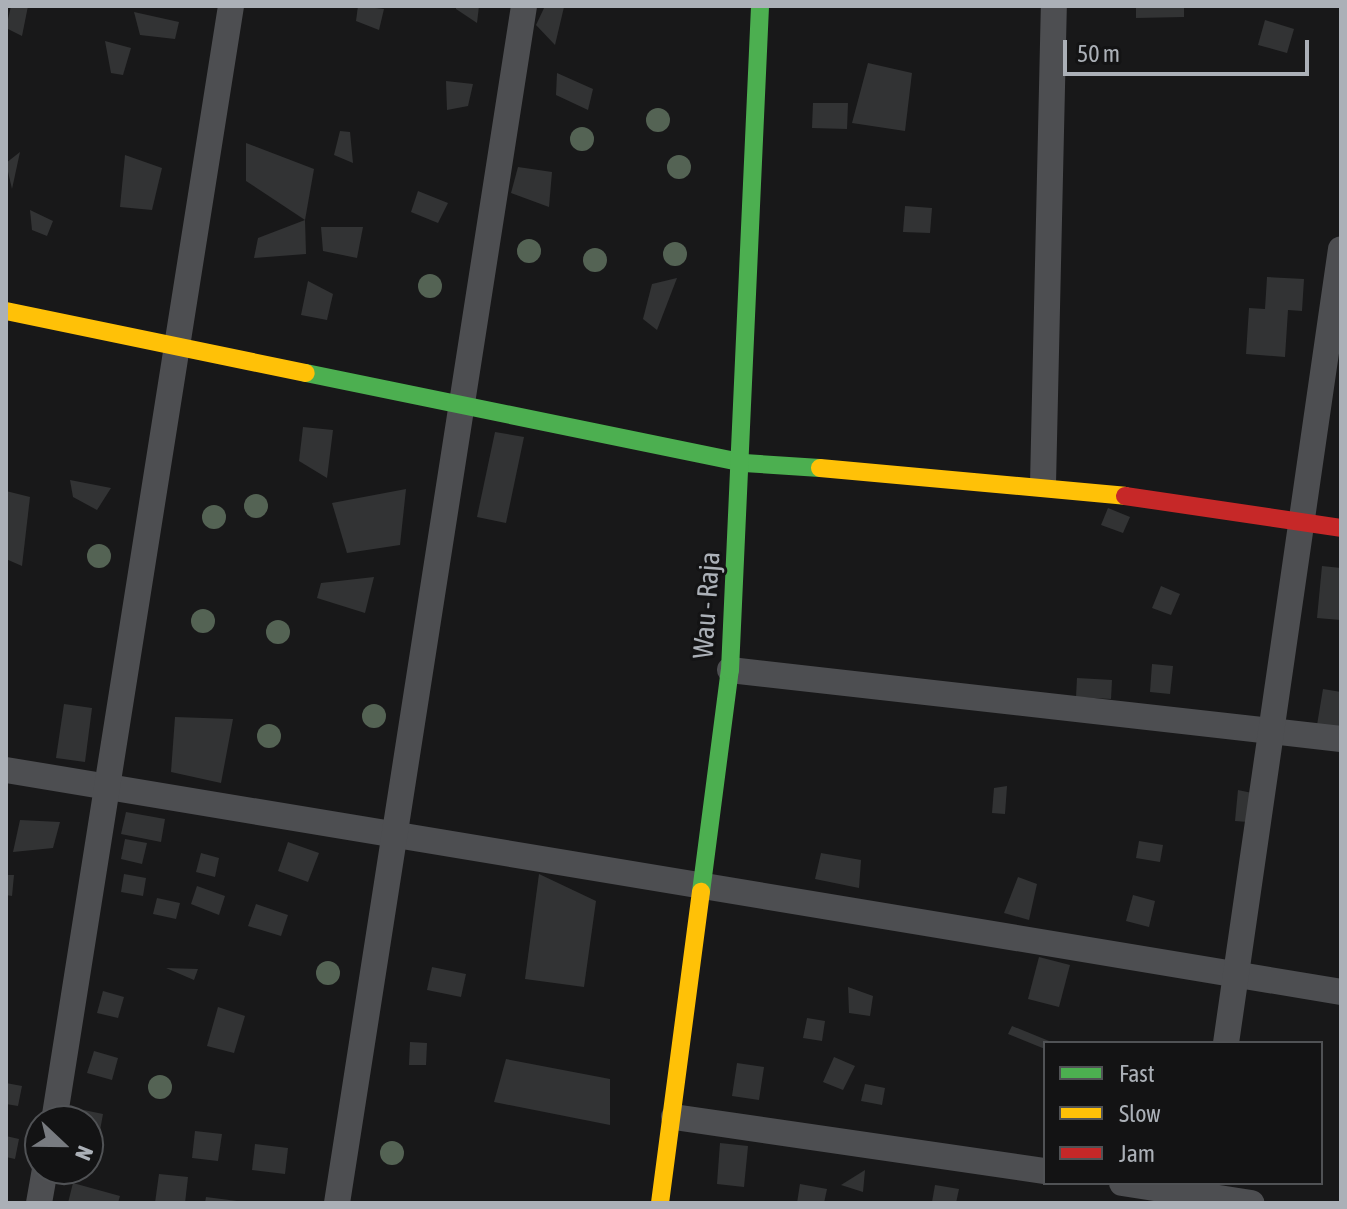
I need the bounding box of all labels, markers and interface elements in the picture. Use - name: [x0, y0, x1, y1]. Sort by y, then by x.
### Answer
- scale bar: [1067, 24, 1313, 74]
- text: 50 m: [1077, 40, 1120, 67]
- street label: Wau - Raja: [686, 550, 726, 660]
- legend: [1043, 1041, 1323, 1185]
- text: Fast: [1119, 1060, 1155, 1087]
- text: Slow: [1119, 1100, 1161, 1127]
- north arrow: [24, 1105, 104, 1185]
- text: Jam: [1119, 1140, 1155, 1167]
- text: N: [70, 1142, 99, 1164]

